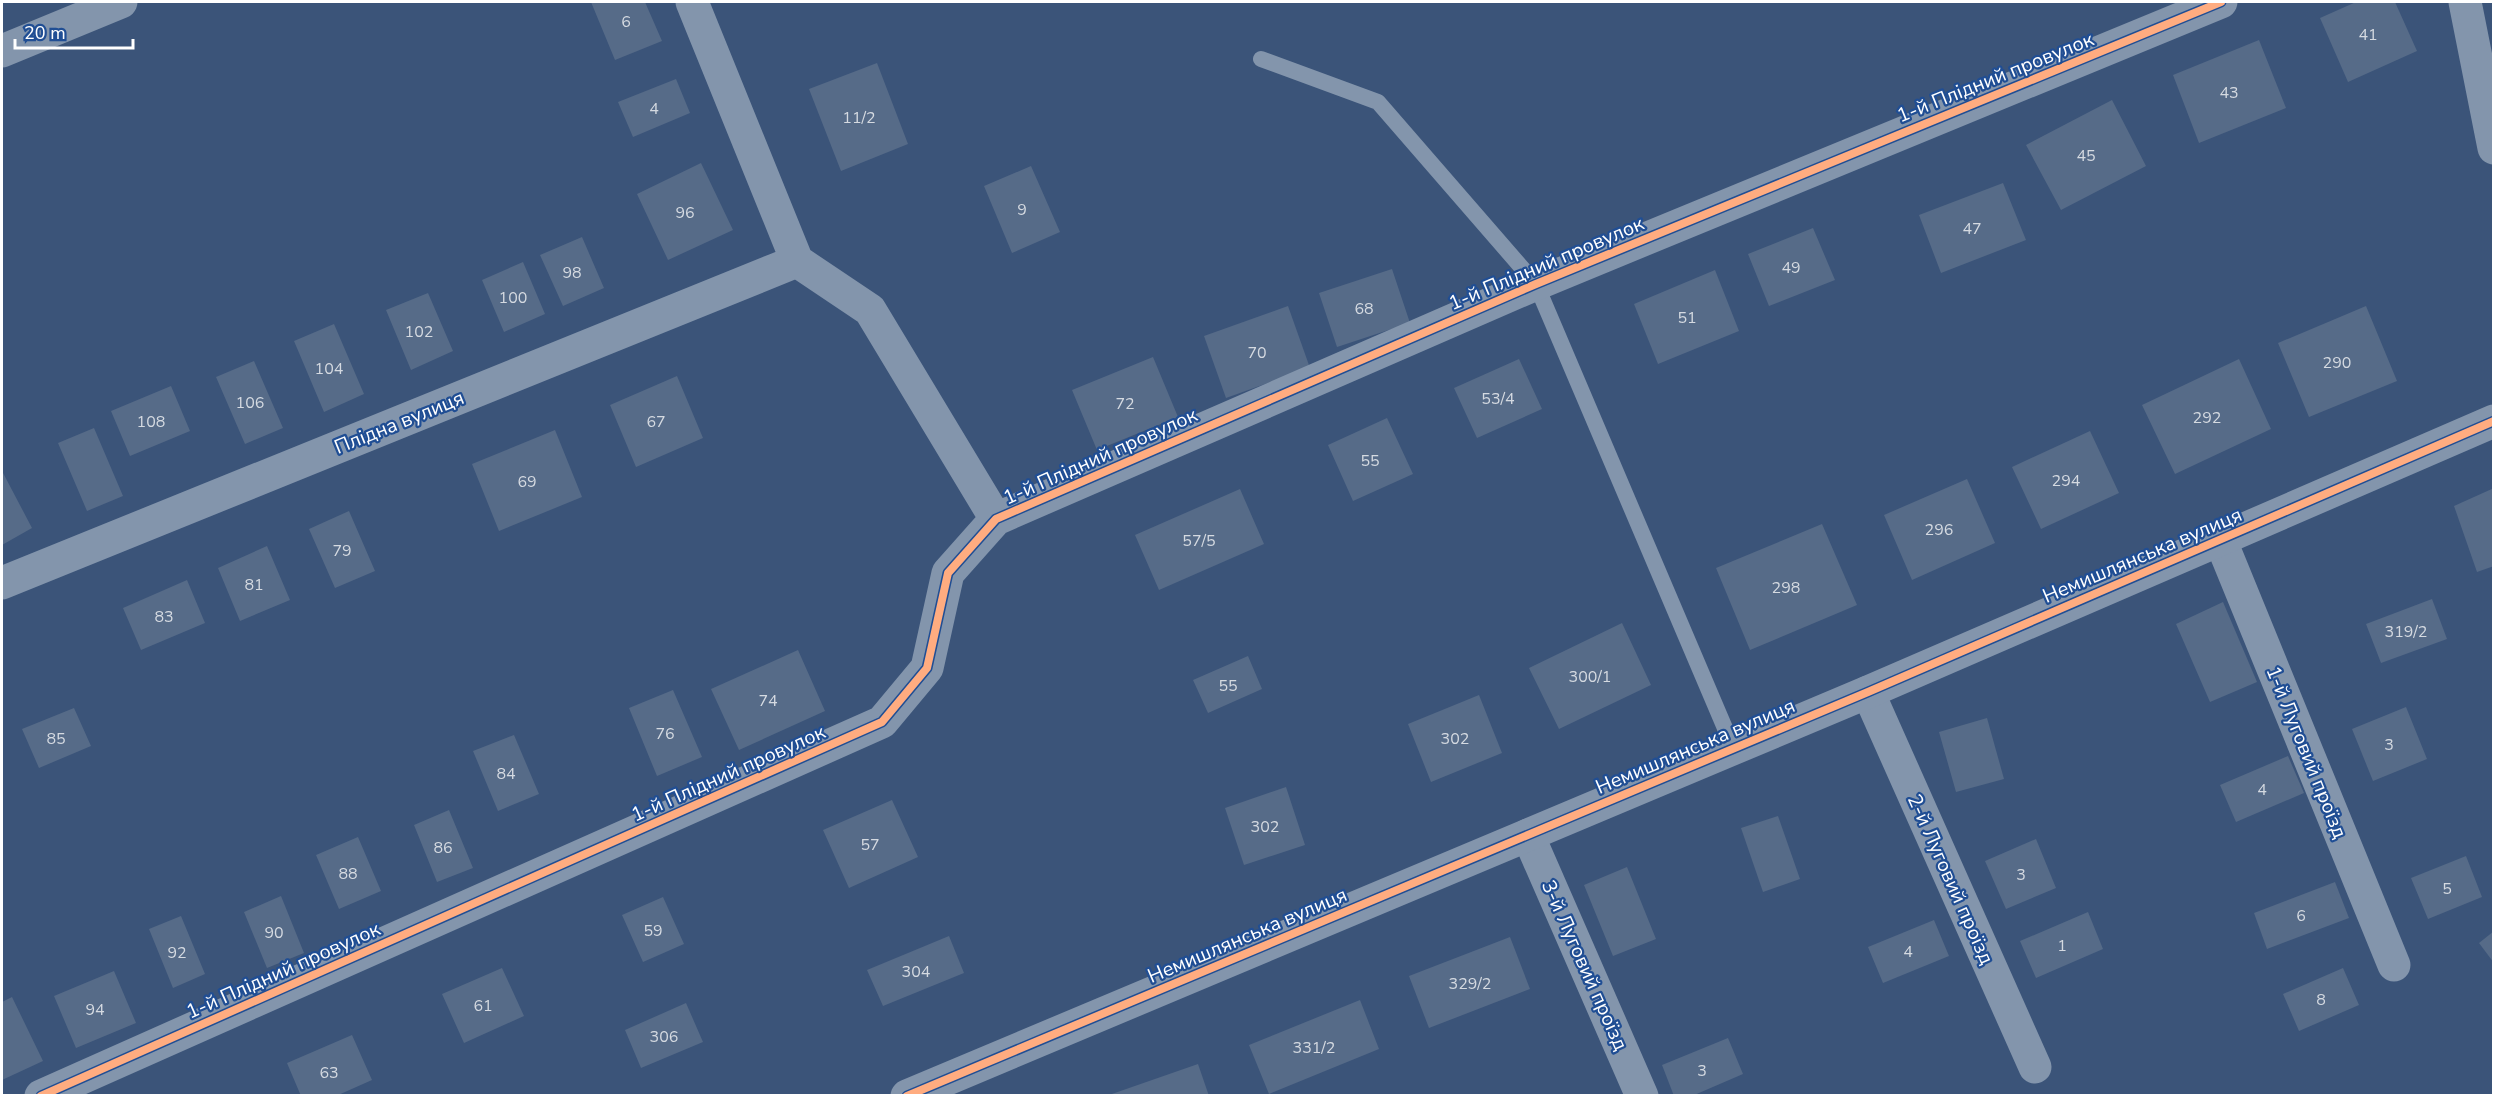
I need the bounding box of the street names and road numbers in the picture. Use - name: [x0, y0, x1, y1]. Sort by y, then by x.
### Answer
- street label: 1-й Плідний провулок: [1893, 25, 2098, 129]
- street label: 1-й Плідний провулок: [1444, 210, 1648, 317]
- street label: Плідна вулиця: [330, 384, 468, 461]
- street label: 1-й Плідний провулок: [999, 401, 1202, 511]
- street label: Немишлянська вулиця: [2038, 501, 2246, 610]
- street label: 1-й Луговий проїзд: [2260, 662, 2354, 843]
- street label: Немишлянська вулиця: [1591, 692, 1799, 801]
- street label: 1-й Плідний провулок: [627, 718, 830, 828]
- street label: 2-й Луговий проїзд: [1901, 790, 2000, 969]
- street label: 3-й Луговий проїзд: [1535, 876, 1634, 1055]
- street label: Немишлянська вулиця: [1143, 881, 1351, 990]
- street label: 1-й Плідний провулок: [182, 915, 385, 1025]

